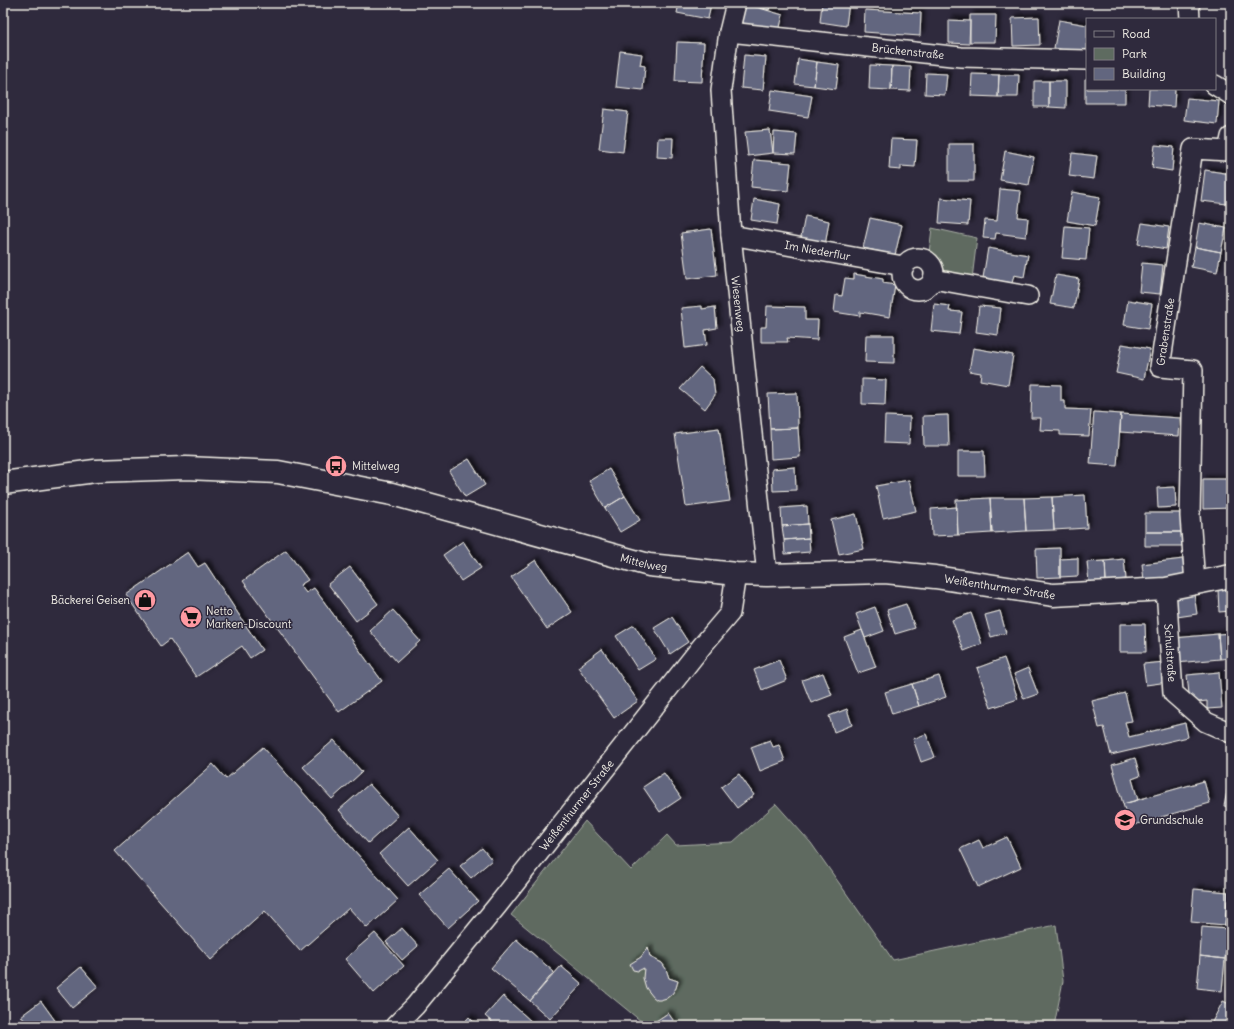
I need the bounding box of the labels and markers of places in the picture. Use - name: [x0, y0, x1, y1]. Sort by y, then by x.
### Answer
- bus stop icon: Mittelweg: [323, 453, 349, 479]
- place label: Mittelweg: [352, 459, 400, 473]
- shop icon: Bäckerei Geisen: [132, 587, 158, 613]
- place label: Bäckerei Geisen: [51, 593, 130, 607]
- supermarket icon: Netto Marken-Discount: [178, 604, 204, 630]
- place label: Netto Marken-Discount: [206, 604, 292, 631]
- school or university icon: Grundschule: [1112, 807, 1138, 833]
- place label: Grundschule: [1140, 813, 1203, 827]

